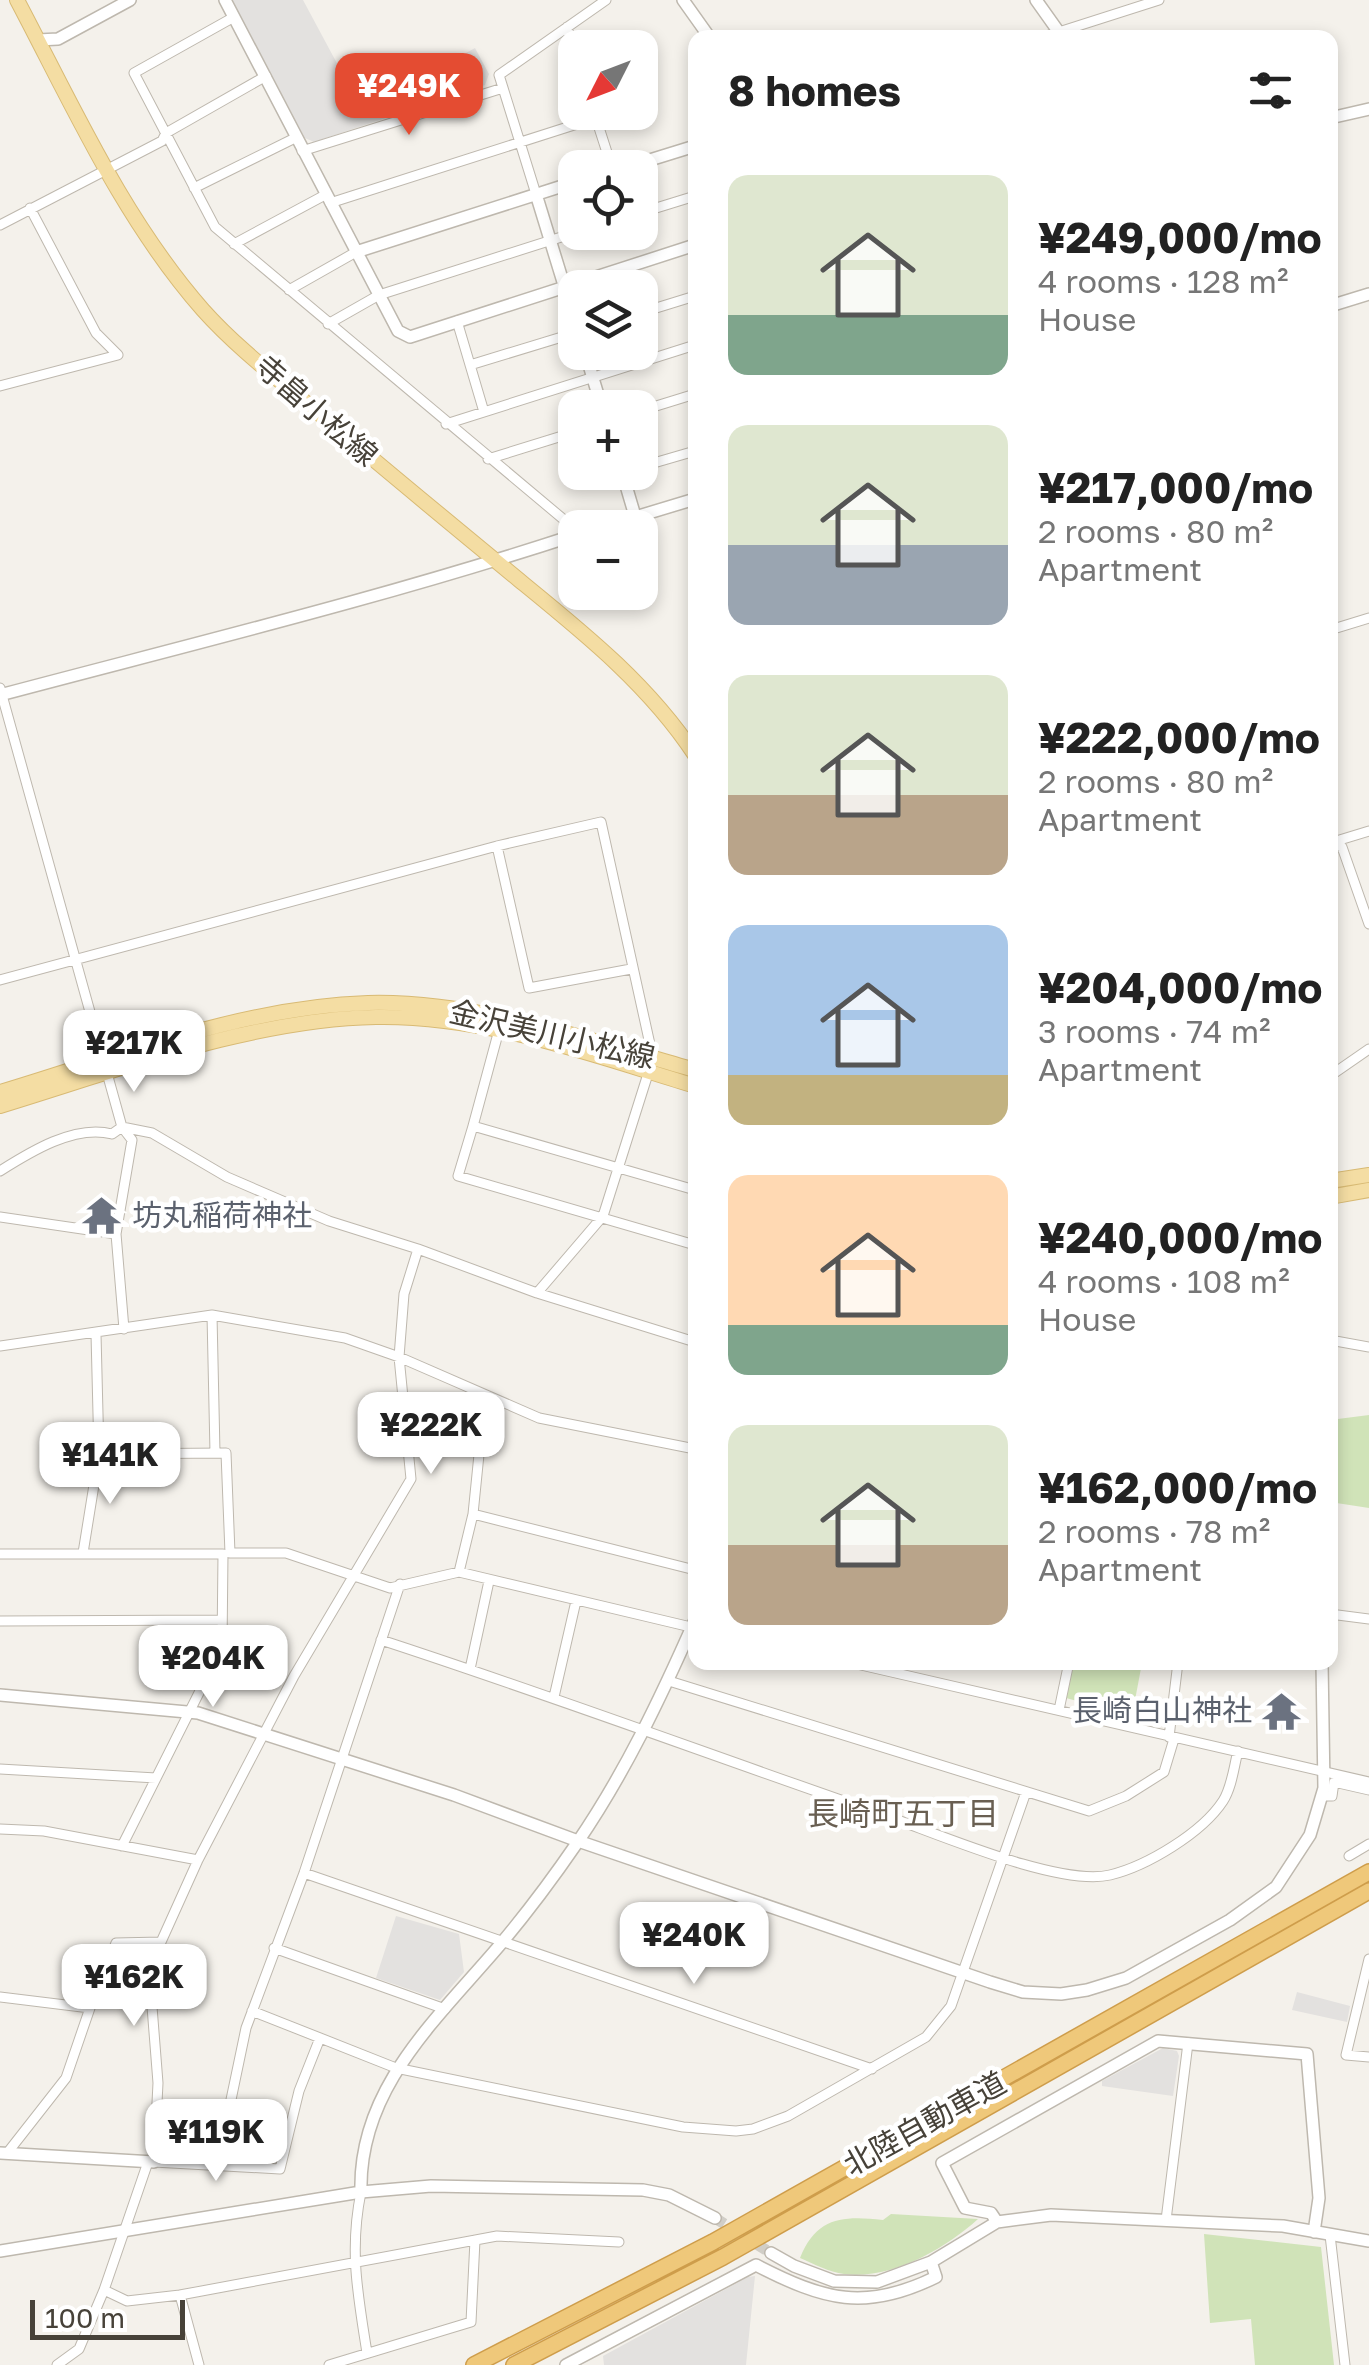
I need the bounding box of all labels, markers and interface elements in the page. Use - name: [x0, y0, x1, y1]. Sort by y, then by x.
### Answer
- north arrow: [558, 30, 658, 130]
- map controls: [558, 30, 658, 610]
- pin: ¥249K: [339, 53, 479, 138]
- icon: filters: [1243, 63, 1298, 118]
- text: 8 homes: [728, 65, 901, 115]
- text: ¥249K: [357, 66, 461, 104]
- button: locate: [558, 150, 658, 250]
- text: ¥249,000/mo: [1038, 212, 1322, 262]
- icon: home: [808, 215, 928, 335]
- text: 4 rooms · 128 m²: [1038, 262, 1288, 300]
- button: layers: [558, 270, 658, 370]
- text: House: [1038, 300, 1136, 338]
- street label: 寺畠小松線: [248, 347, 385, 473]
- button: +: [558, 390, 658, 490]
- text: ¥217,000/mo: [1038, 462, 1313, 512]
- icon: home: [808, 465, 928, 585]
- button: −: [558, 510, 658, 610]
- text: 2 rooms · 80 m²: [1038, 512, 1273, 550]
- text: Apartment: [1038, 550, 1202, 588]
- text: ¥222,000/mo: [1038, 712, 1320, 762]
- icon: home: [808, 715, 928, 835]
- text: 2 rooms · 80 m²: [1038, 762, 1273, 800]
- text: Apartment: [1038, 800, 1202, 838]
- text: ¥204,000/mo: [1038, 962, 1322, 1012]
- icon: home: [808, 965, 928, 1085]
- street label: 金沢美川小松線: [446, 993, 659, 1075]
- pin: ¥217K: [64, 1010, 204, 1095]
- text: 3 rooms · 74 m²: [1038, 1012, 1270, 1050]
- text: ¥217K: [85, 1023, 183, 1061]
- text: Apartment: [1038, 1050, 1202, 1088]
- temple icon: 坊丸稲荷神社: [81, 1195, 123, 1237]
- place label: 坊丸稲荷神社: [132, 1197, 312, 1233]
- text: ¥240,000/mo: [1038, 1212, 1322, 1262]
- icon: home: [808, 1215, 928, 1335]
- text: 4 rooms · 108 m²: [1038, 1262, 1290, 1300]
- text: House: [1038, 1300, 1136, 1338]
- pin: ¥222K: [361, 1392, 501, 1477]
- text: ¥222K: [380, 1405, 482, 1443]
- pin: ¥141K: [40, 1422, 180, 1507]
- text: ¥141K: [61, 1435, 159, 1473]
- text: ¥162,000/mo: [1038, 1462, 1317, 1512]
- icon: home: [808, 1465, 928, 1585]
- text: 2 rooms · 78 m²: [1038, 1512, 1270, 1550]
- text: Apartment: [1038, 1550, 1202, 1588]
- pin: ¥204K: [143, 1625, 283, 1710]
- text: ¥204K: [161, 1638, 265, 1676]
- temple icon: 長崎白山神社: [1261, 1690, 1303, 1732]
- place label: 長崎白山神社: [1072, 1692, 1252, 1728]
- district label: 長崎町五丁目: [807, 1794, 999, 1832]
- pin: ¥240K: [624, 1902, 764, 1987]
- text: ¥240K: [642, 1915, 746, 1953]
- pin: ¥162K: [64, 1944, 204, 2029]
- text: ¥162K: [84, 1957, 184, 1995]
- street label: 北陸自動車道: [837, 2064, 1012, 2183]
- pin: ¥119K: [146, 2099, 286, 2184]
- text: ¥119K: [167, 2112, 265, 2150]
- scale bar: [30, 2295, 185, 2340]
- text: 100 m: [45, 2301, 125, 2334]

